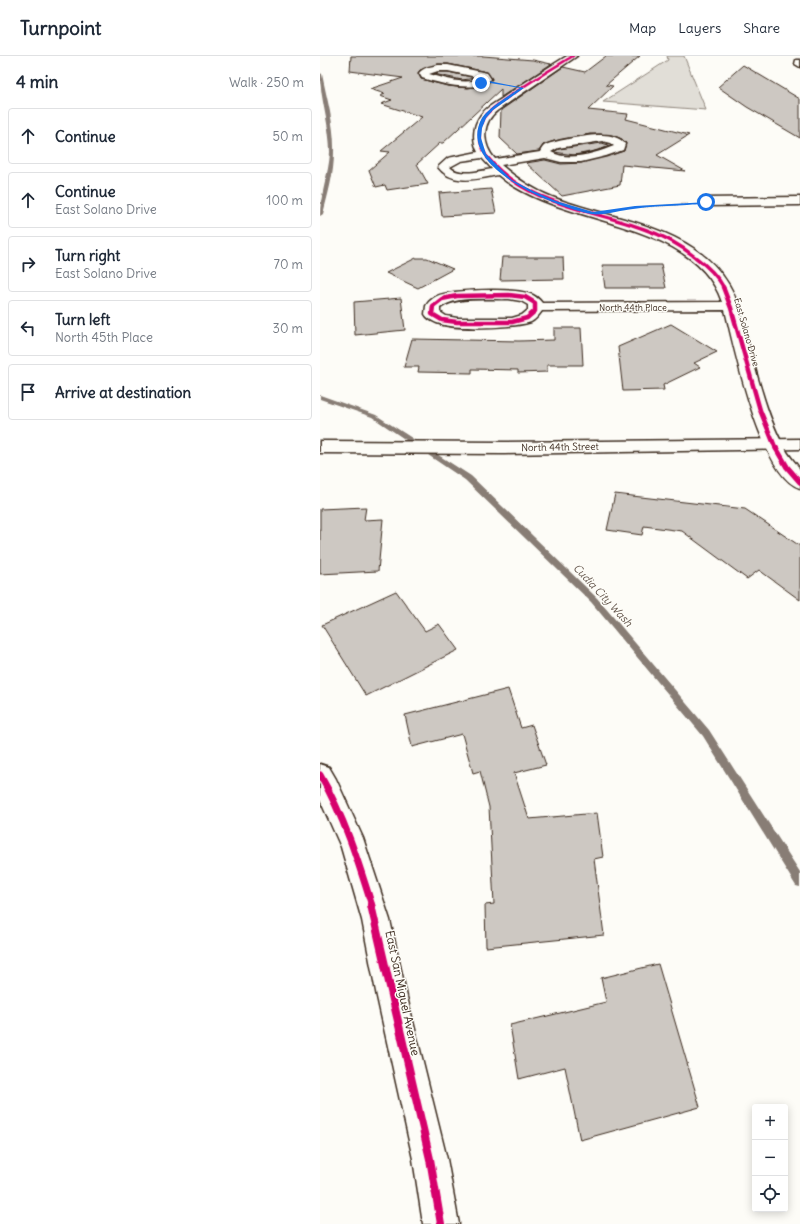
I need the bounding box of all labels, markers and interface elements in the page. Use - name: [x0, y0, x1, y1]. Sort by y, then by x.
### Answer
- text: Turnpoint: [20, 16, 101, 40]
- text: Map: [629, 19, 656, 37]
- text: Layers: [678, 19, 721, 37]
- text: Share: [743, 19, 780, 37]
- text: 4 min: [16, 71, 58, 93]
- text: Walk · 250 m: [229, 74, 304, 91]
- route end: [472, 74, 490, 92]
- icon: ahead: [17, 125, 39, 147]
- text: Continue: [55, 127, 116, 146]
- text: 50 m: [272, 128, 303, 145]
- text: Continue: [55, 182, 116, 201]
- icon: ahead: [17, 189, 39, 211]
- text: 100 m: [266, 192, 303, 209]
- route start: [697, 193, 715, 211]
- text: East Solano Drive: [55, 201, 157, 218]
- text: Turn right: [55, 246, 120, 265]
- icon: right: [17, 253, 39, 275]
- text: 70 m: [274, 256, 303, 273]
- text: East Solano Drive: [55, 265, 157, 282]
- street label: East Solano Drive: [732, 297, 762, 368]
- street label: North 44th Place: [599, 302, 667, 313]
- text: Turn left: [55, 310, 110, 329]
- icon: left: [17, 317, 39, 339]
- text: 30 m: [273, 320, 303, 337]
- text: North 45th Place: [55, 329, 153, 346]
- icon: arrive: [17, 381, 39, 403]
- text: Arrive at destination: [55, 383, 191, 402]
- street label: North 44th Street: [521, 440, 600, 454]
- water label: Cudia City Wash: [570, 561, 636, 630]
- street label: East San Miguel Avenue: [382, 929, 424, 1057]
- map controls: [752, 1104, 788, 1212]
- button: +: [752, 1104, 788, 1140]
- button: −: [752, 1140, 788, 1176]
- button: locate: [752, 1176, 788, 1212]

